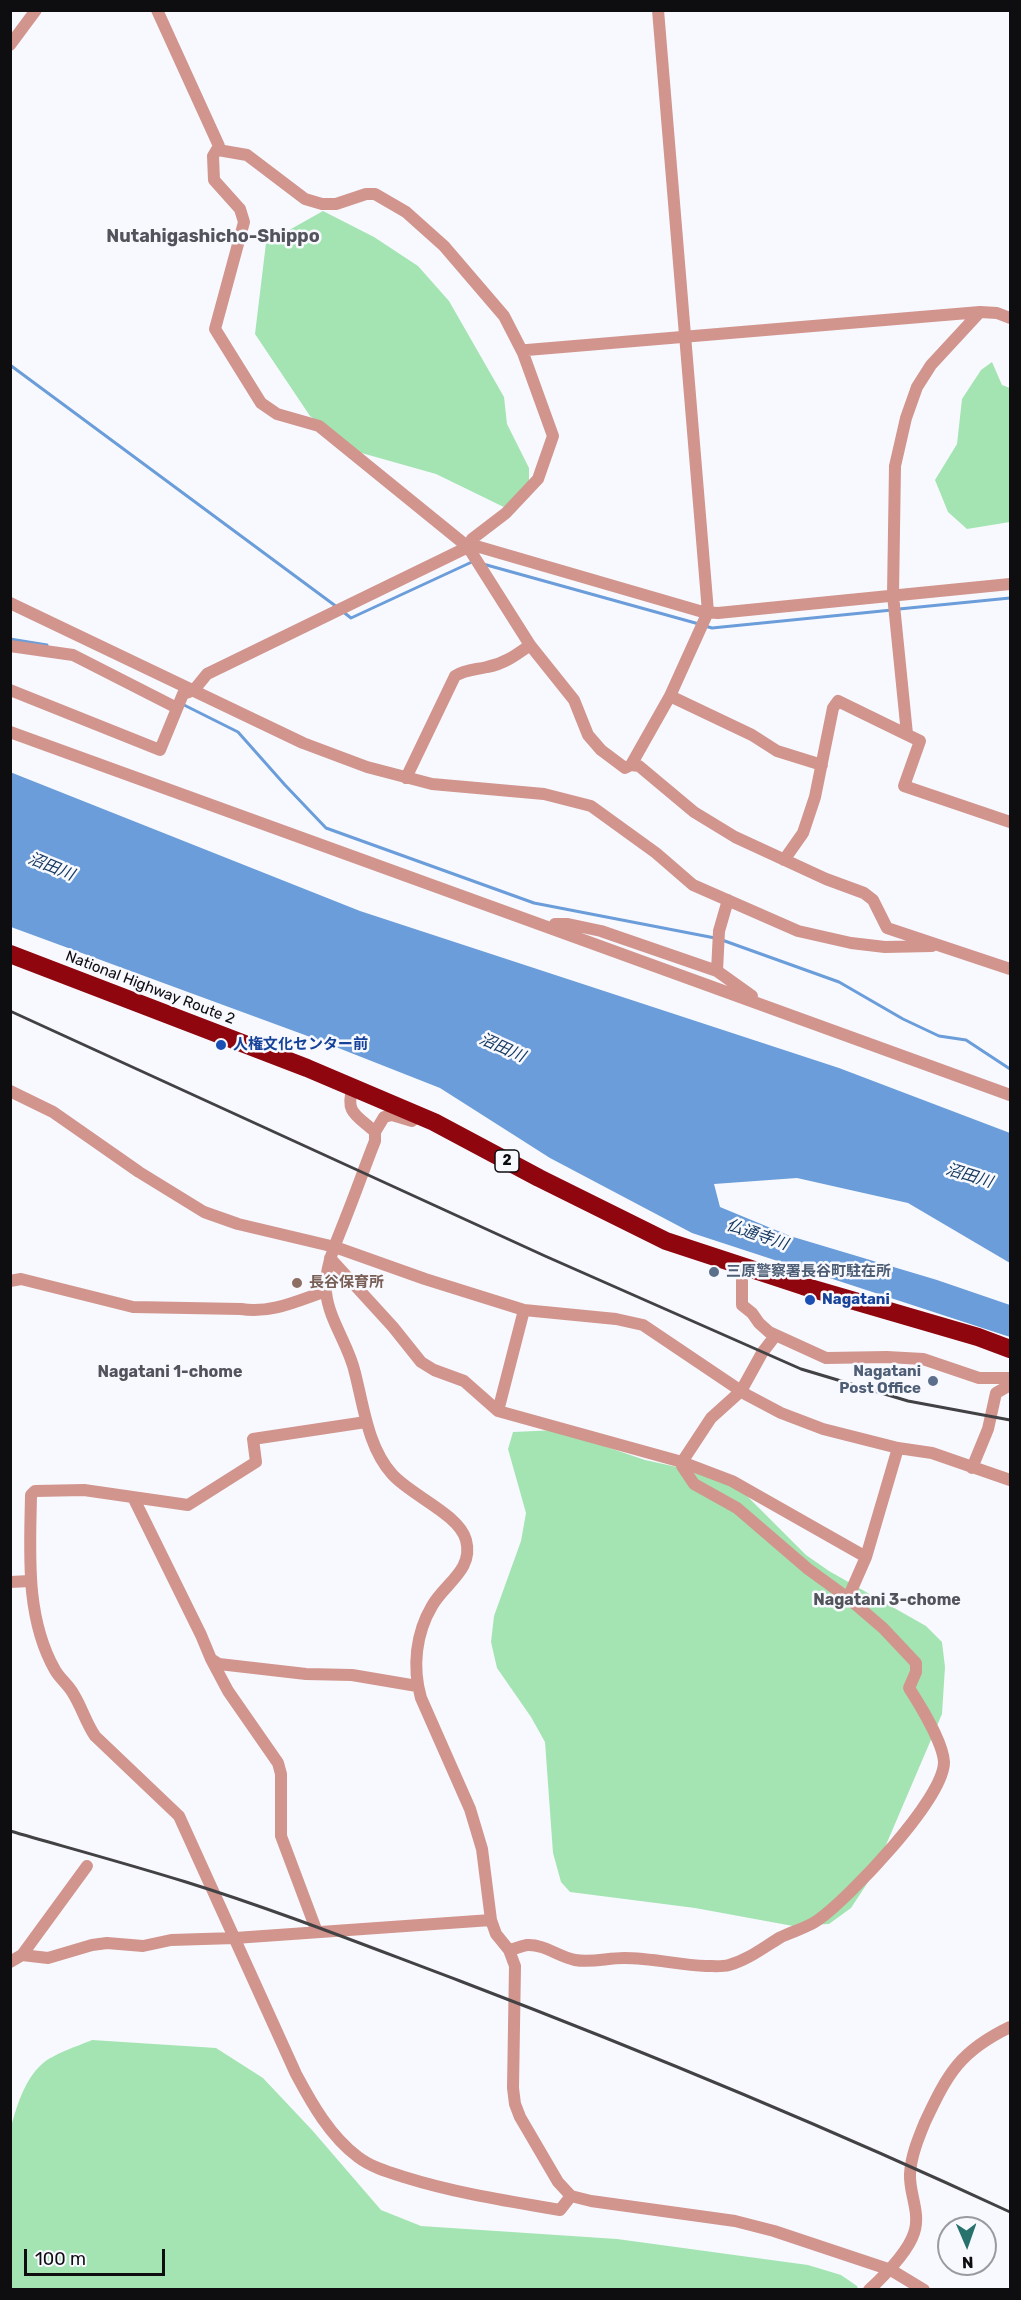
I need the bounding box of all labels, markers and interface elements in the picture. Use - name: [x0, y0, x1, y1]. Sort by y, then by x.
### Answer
- district label: Nutahigashicho-Shippo: [106, 226, 320, 248]
- water label: 沼田川: [25, 849, 77, 885]
- street label: National Highway Route 2: [63, 947, 237, 1029]
- water label: 沼田川: [476, 1029, 528, 1067]
- place label: 人権文化センター前: [233, 1036, 368, 1054]
- marker: 人権文化センター前: [214, 1038, 228, 1052]
- road number: 2: [495, 1150, 519, 1172]
- water label: 沼田川: [943, 1160, 995, 1192]
- water label: 仏通寺川: [724, 1216, 790, 1254]
- place label: 三原警察署長谷町駐在所: [726, 1263, 891, 1281]
- marker: 三原警察署長谷町駐在所: [707, 1265, 721, 1279]
- place label: 長谷保育所: [309, 1274, 384, 1292]
- marker: 長谷保育所: [290, 1276, 304, 1290]
- place label: Nagatani: [822, 1291, 890, 1309]
- marker: Nagatani: [803, 1293, 817, 1307]
- district label: Nagatani 1-chome: [97, 1362, 243, 1382]
- place label: Nagatani Post Office: [839, 1363, 921, 1398]
- marker: Nagatani Post Office: [926, 1374, 940, 1388]
- district label: Nagatani 3-chome: [813, 1590, 961, 1610]
- north arrow: [937, 2216, 997, 2276]
- scale bar: [27, 2237, 168, 2275]
- text: 100 m: [35, 2248, 86, 2270]
- text: N: [961, 2253, 974, 2272]

